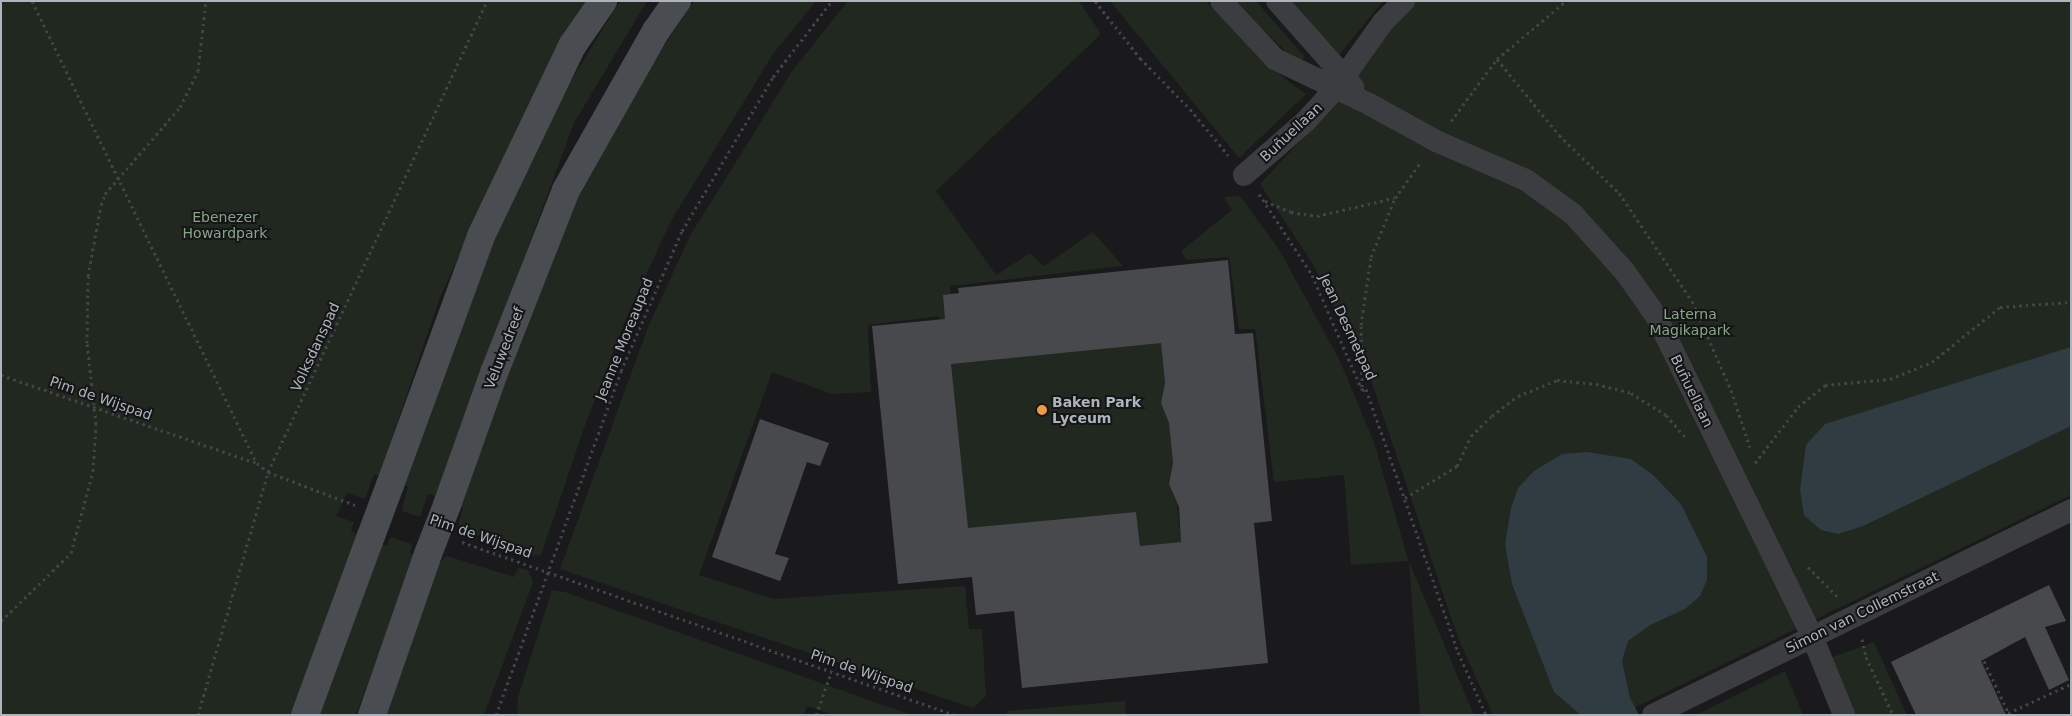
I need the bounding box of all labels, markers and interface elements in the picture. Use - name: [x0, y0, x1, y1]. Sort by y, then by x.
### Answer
- street label: Buñuellaan: [1257, 99, 1325, 165]
- park label: Ebenezer Howardpark: [183, 209, 267, 242]
- street label: Jean Desmetpad: [1316, 271, 1380, 383]
- street label: Jeanne Moreaupad: [592, 275, 656, 403]
- street label: Volksdanspad: [287, 300, 343, 394]
- street label: Veluwedreef: [481, 305, 527, 391]
- park label: Laterna Magikapark: [1649, 306, 1731, 338]
- street label: Buñuellaan: [1667, 352, 1717, 430]
- street label: Pim de Wijspad: [48, 373, 154, 423]
- place label: Baken Park Lyceum: [1052, 394, 1141, 427]
- marker: Baken Park Lyceum: [1036, 404, 1048, 416]
- street label: Pim de Wijspad: [428, 511, 534, 561]
- street label: Simon van Collemstraat: [1783, 568, 1941, 656]
- street label: Pim de Wijspad: [809, 646, 915, 696]

